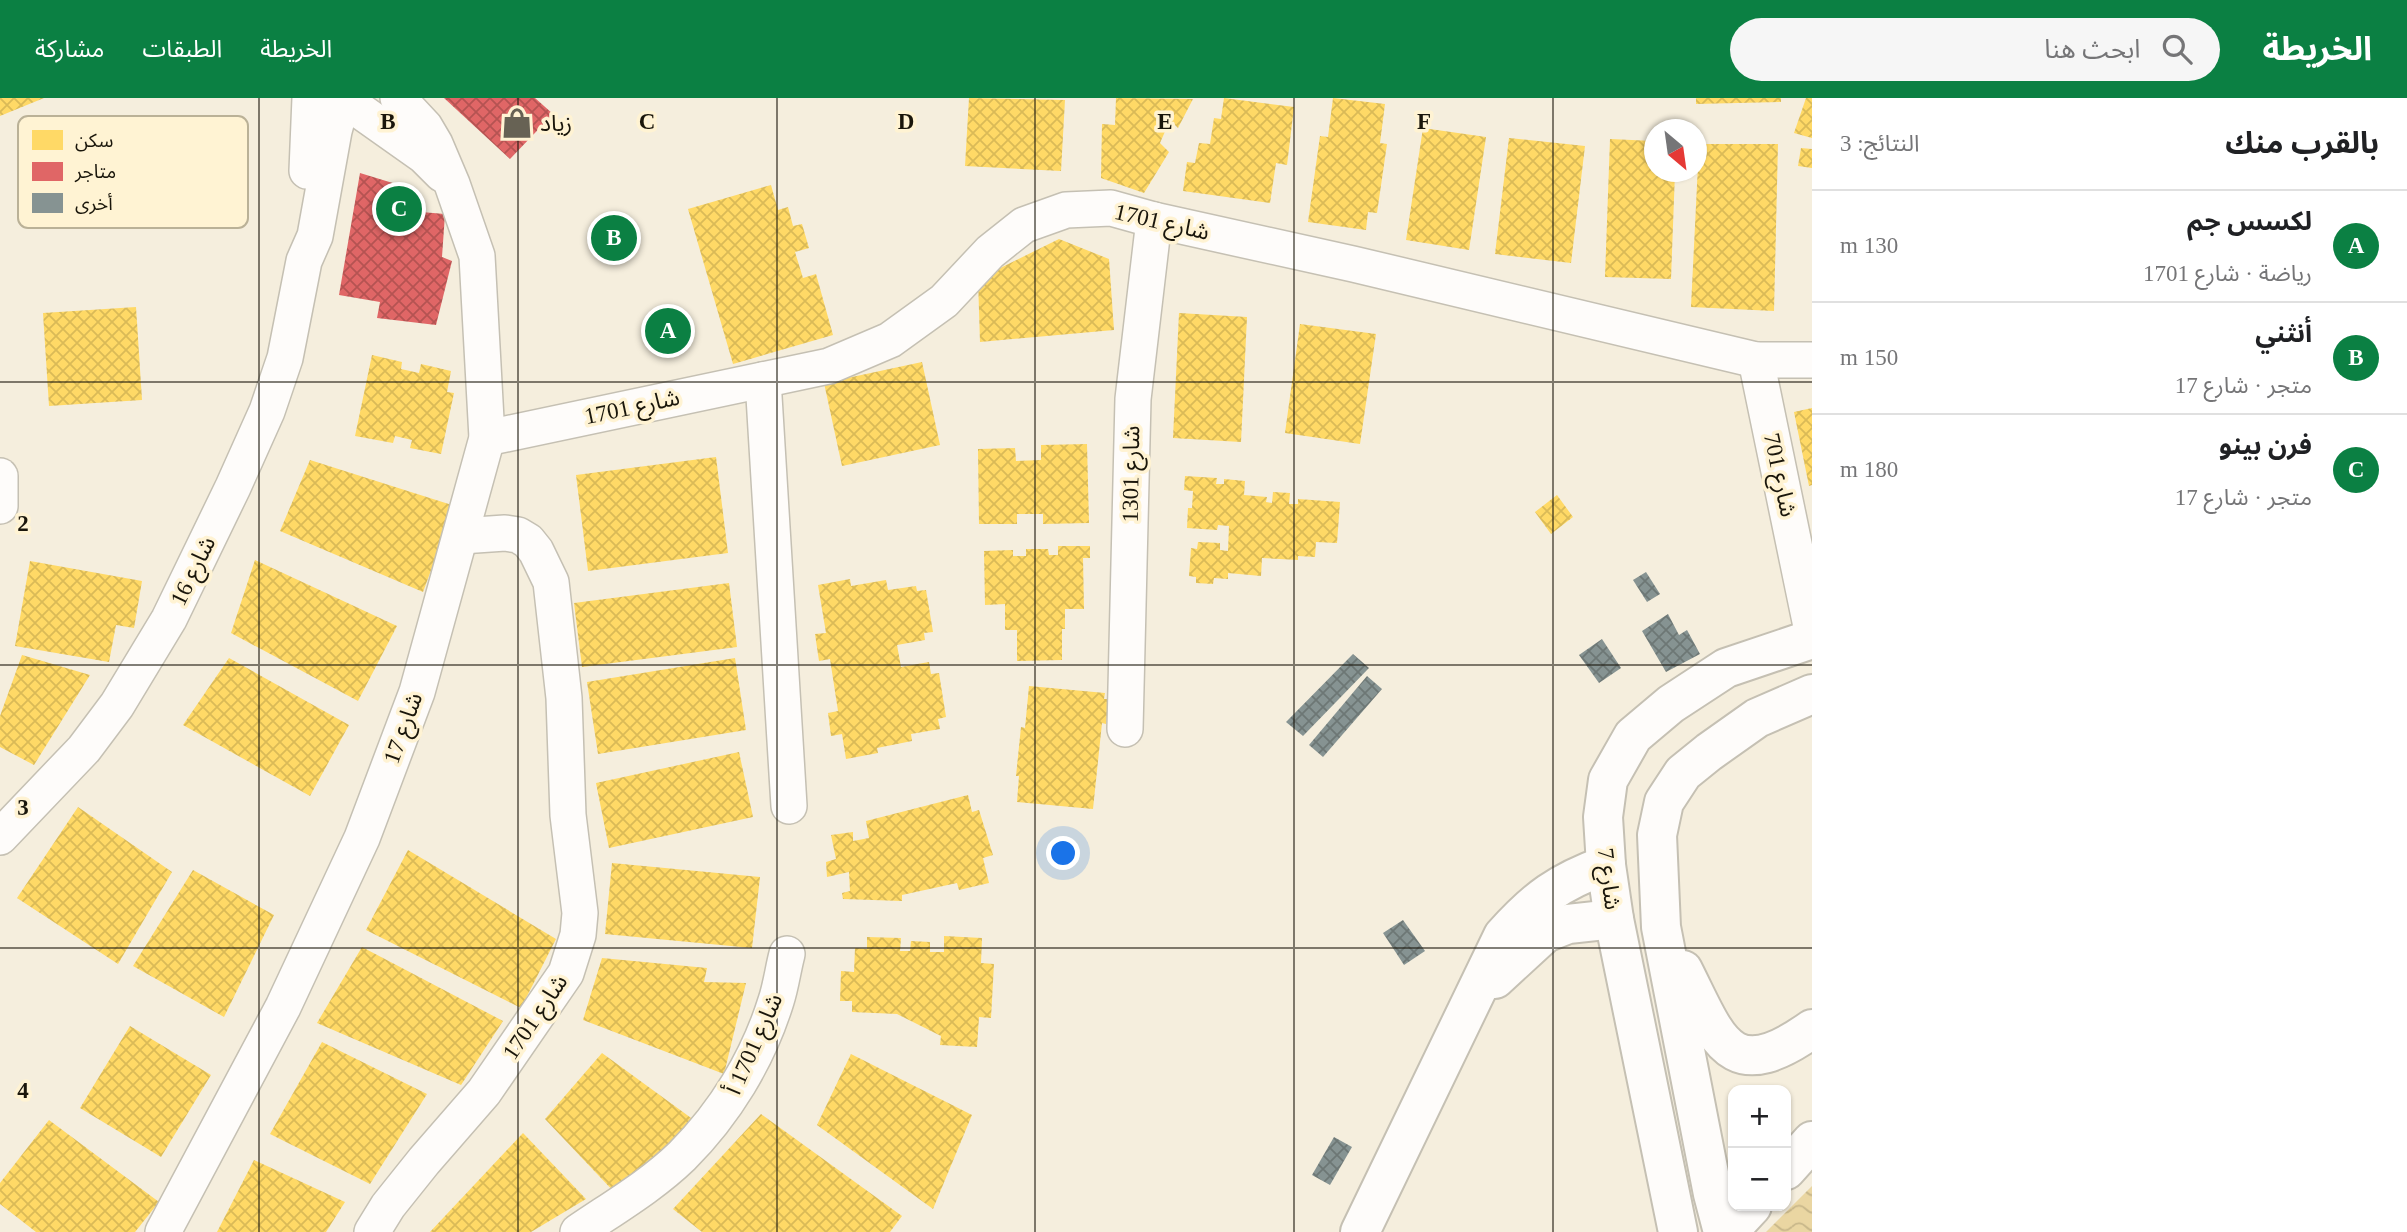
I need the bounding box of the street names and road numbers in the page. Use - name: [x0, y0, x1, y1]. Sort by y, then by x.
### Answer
- street label: شارع 1701: [1111, 199, 1212, 249]
- street label: شارع 1701: [582, 385, 683, 433]
- street label: شارع 1301: [1118, 426, 1148, 523]
- street label: شارع 701: [1755, 431, 1801, 520]
- street label: شارع 16: [166, 532, 224, 611]
- street label: شارع 17: [379, 689, 431, 768]
- street label: شارع 7: [1589, 847, 1625, 912]
- street label: شارع 1701: [498, 970, 576, 1066]
- street label: شارع 1701 أ: [719, 989, 791, 1100]

